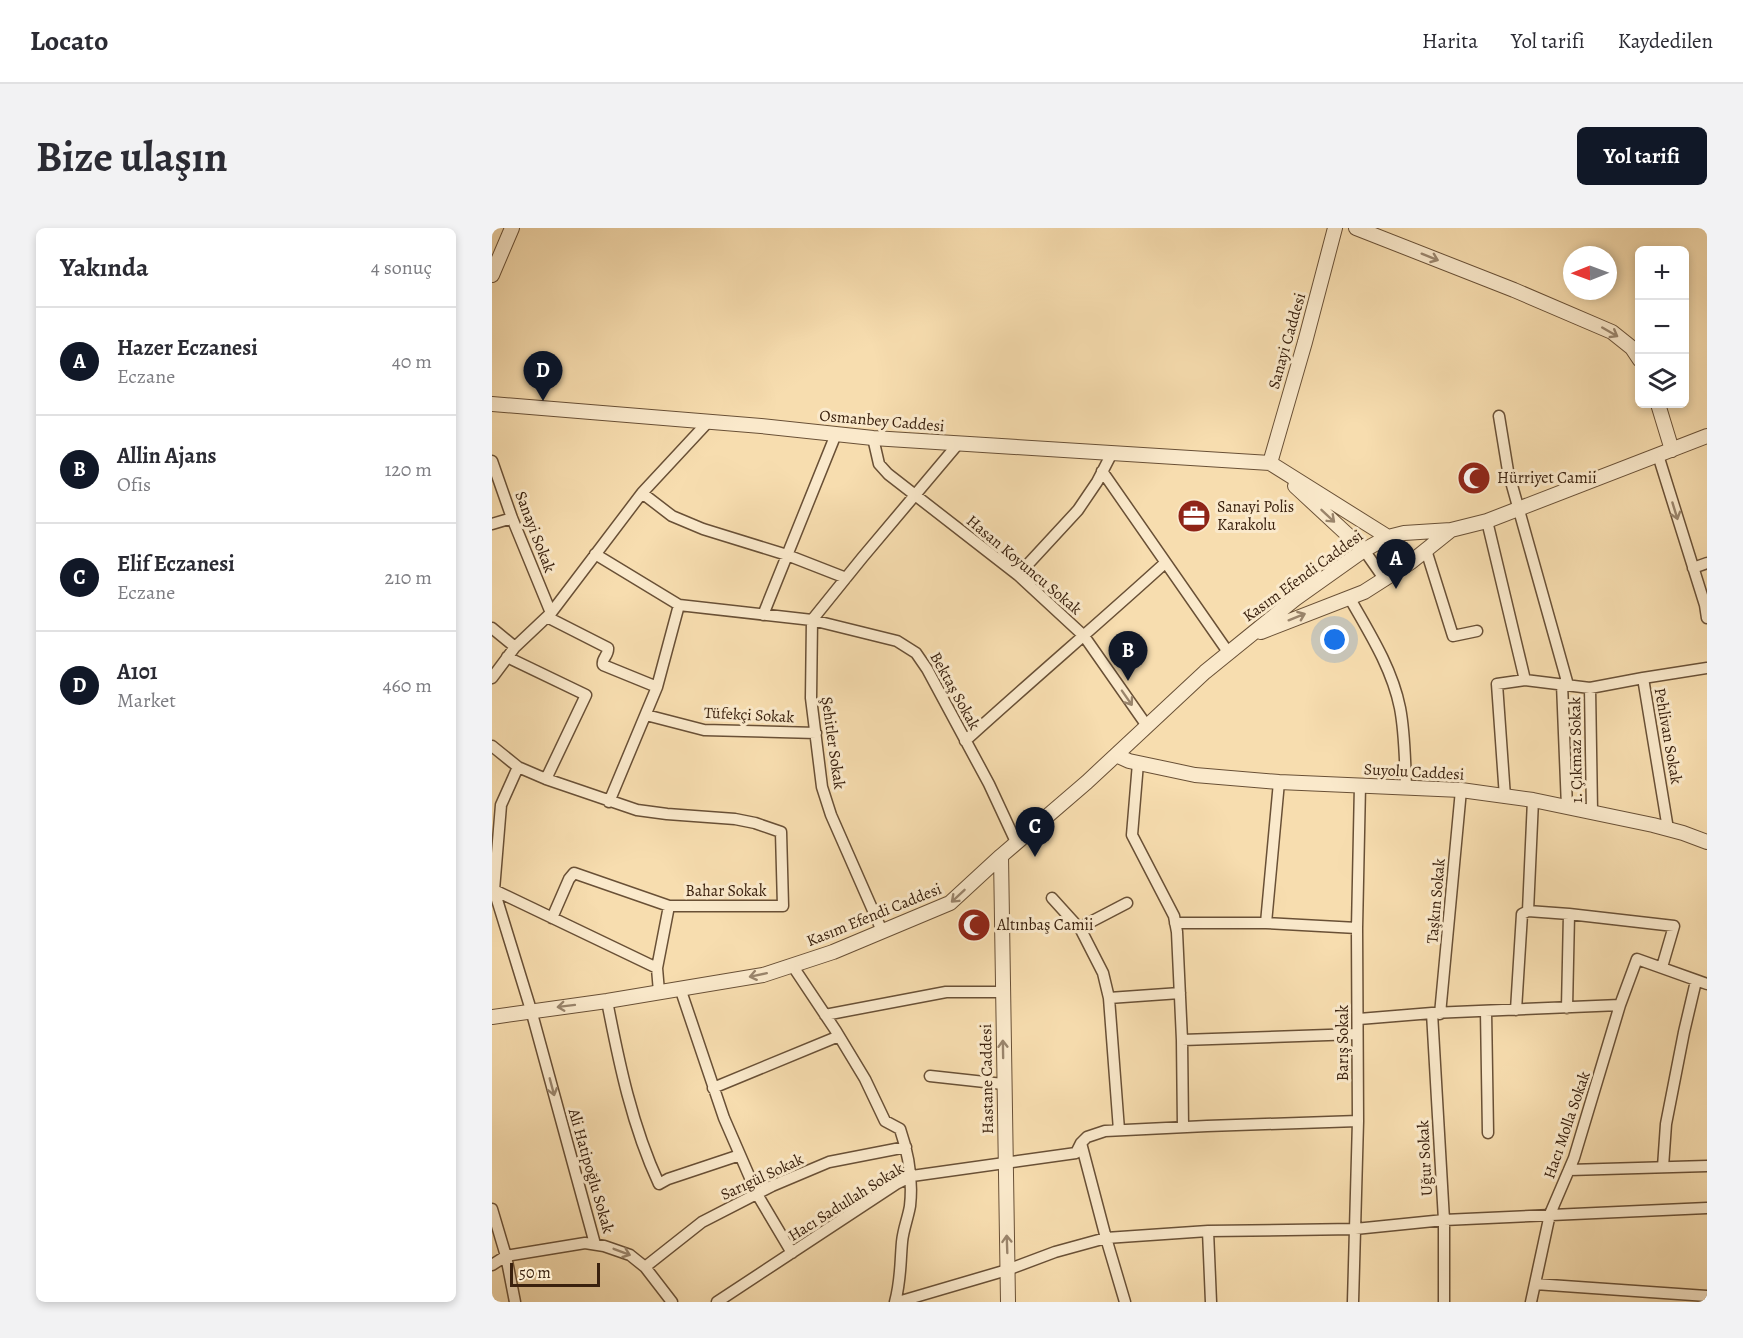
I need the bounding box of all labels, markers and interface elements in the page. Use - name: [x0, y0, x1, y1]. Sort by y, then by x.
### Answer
- text: Locato: [30, 22, 108, 60]
- text: Harita: [1422, 27, 1478, 55]
- text: Yol tarifi: [1511, 27, 1585, 55]
- text: Kaydedilen: [1618, 27, 1713, 55]
- button: Yol tarifi: [1577, 127, 1707, 185]
- text: Bize ulaşın: [36, 128, 228, 185]
- north arrow: [1563, 246, 1617, 300]
- map controls: [1635, 246, 1689, 408]
- button: +: [1635, 246, 1689, 300]
- text: Yakında: [60, 250, 149, 285]
- one-way arrow: [1420, 252, 1439, 263]
- text: 4 sonuç: [371, 254, 432, 281]
- street label: Sanayi Caddesi: [1263, 290, 1311, 392]
- button: −: [1635, 300, 1689, 354]
- one-way arrow: [1601, 326, 1618, 338]
- text: Hazer Eczanesi: [117, 333, 258, 363]
- text: A: [73, 348, 86, 375]
- text: 40 m: [392, 348, 432, 375]
- pin: D: [524, 352, 562, 401]
- button: layers: [1635, 354, 1689, 408]
- text: Eczane: [117, 363, 175, 390]
- street label: Osmanbey Caddesi: [819, 405, 945, 437]
- text: Allin Ajans: [117, 441, 217, 471]
- text: B: [73, 456, 86, 483]
- text: 120 m: [384, 456, 432, 483]
- mosque icon: Hürriyet Camii: [1456, 460, 1492, 496]
- place label: Hürriyet Camii: [1497, 467, 1597, 489]
- text: Ofis: [117, 471, 151, 498]
- street label: Sanayi Sokak: [509, 488, 561, 576]
- place label: Sanayi Polis Karakolu: [1217, 496, 1294, 536]
- office icon: Sanayi Polis Karakolu: [1176, 498, 1212, 534]
- one-way arrow: [1671, 501, 1682, 520]
- one-way arrow: [1320, 509, 1335, 523]
- street label: Hasan Koyuncu Sokak: [962, 510, 1087, 620]
- street label: Kasım Efendi Caddesi: [1238, 525, 1368, 627]
- pin: A: [1376, 540, 1416, 589]
- text: Elif Eczanesi: [117, 549, 235, 579]
- text: C: [73, 564, 86, 591]
- text: 210 m: [384, 564, 432, 591]
- text: Eczane: [117, 579, 175, 606]
- one-way arrow: [1287, 611, 1306, 622]
- your location: [1320, 625, 1349, 654]
- pin: B: [1108, 632, 1148, 681]
- street label: Bektaş Sokak: [925, 648, 985, 734]
- text: A101: [117, 657, 158, 687]
- text: D: [73, 672, 86, 699]
- text: 460 m: [382, 672, 432, 699]
- street label: Pehlivan Sokak: [1649, 686, 1687, 786]
- text: Market: [117, 687, 176, 714]
- one-way arrow: [1121, 690, 1133, 706]
- street label: Şehitler Sokak: [816, 695, 850, 791]
- street label: 1. Çıkmaz Sokak: [1564, 697, 1588, 803]
- street label: Tüfekçi Sokak: [703, 702, 795, 728]
- street label: Suyolu Caddesi: [1363, 758, 1465, 786]
- pin: C: [1016, 808, 1054, 857]
- street label: Taşkın Sokak: [1421, 857, 1451, 944]
- street label: Kasım Efendi Caddesi: [803, 878, 945, 952]
- street label: Bahar Sokak: [685, 880, 767, 902]
- one-way arrow: [950, 889, 965, 903]
- mosque icon: Altınbaş Camii: [956, 907, 992, 943]
- place label: Altınbaş Camii: [996, 914, 1093, 936]
- one-way arrow: [749, 970, 768, 981]
- one-way arrow: [556, 1001, 576, 1012]
- street label: Barış Sokak: [1332, 1005, 1354, 1081]
- street label: Hastane Caddesi: [975, 1024, 999, 1134]
- one-way arrow: [997, 1039, 1009, 1059]
- street label: Hacı Molla Sokak: [1538, 1068, 1596, 1182]
- one-way arrow: [547, 1077, 558, 1096]
- street label: Ali Hatipoğlu Sokak: [562, 1105, 619, 1236]
- street label: Uğur Sokak: [1412, 1119, 1438, 1197]
- street label: Sarıgül Sokak: [717, 1148, 807, 1206]
- street label: Hacı Sadullah Sokak: [784, 1157, 908, 1246]
- one-way arrow: [1001, 1234, 1012, 1254]
- one-way arrow: [612, 1247, 630, 1258]
- scale bar: [510, 1260, 600, 1288]
- text: 50 m: [519, 1262, 551, 1284]

